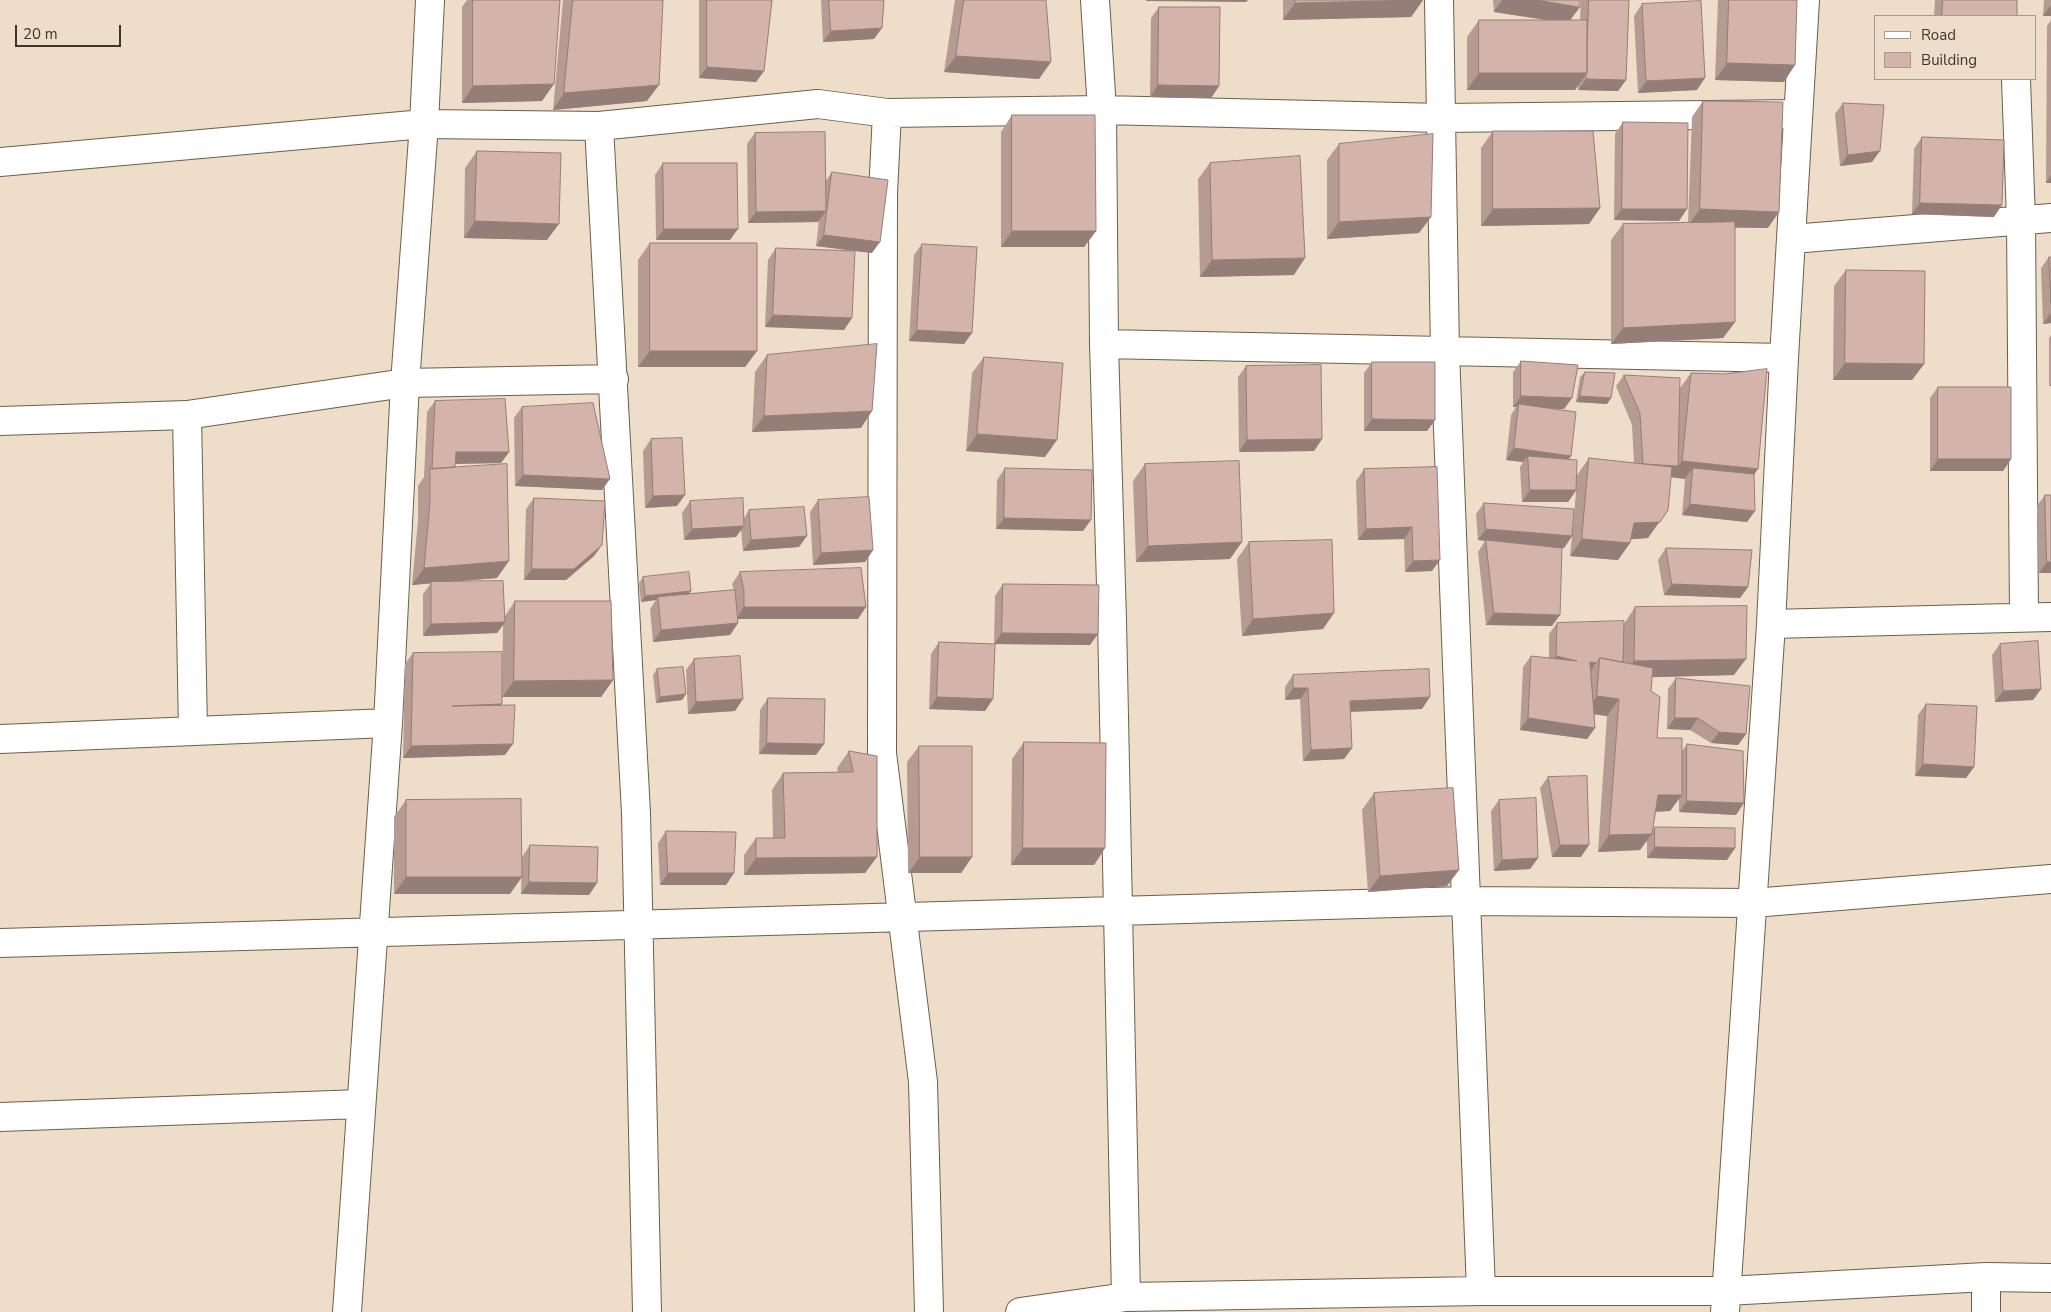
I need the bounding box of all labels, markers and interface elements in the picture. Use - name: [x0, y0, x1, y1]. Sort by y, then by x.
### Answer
- scale bar: [18, 15, 124, 47]
- legend: [1874, 15, 2036, 80]
- text: 20 m: [23, 24, 58, 44]
- text: Road: [1921, 25, 1956, 45]
- text: Building: [1921, 50, 1977, 70]

